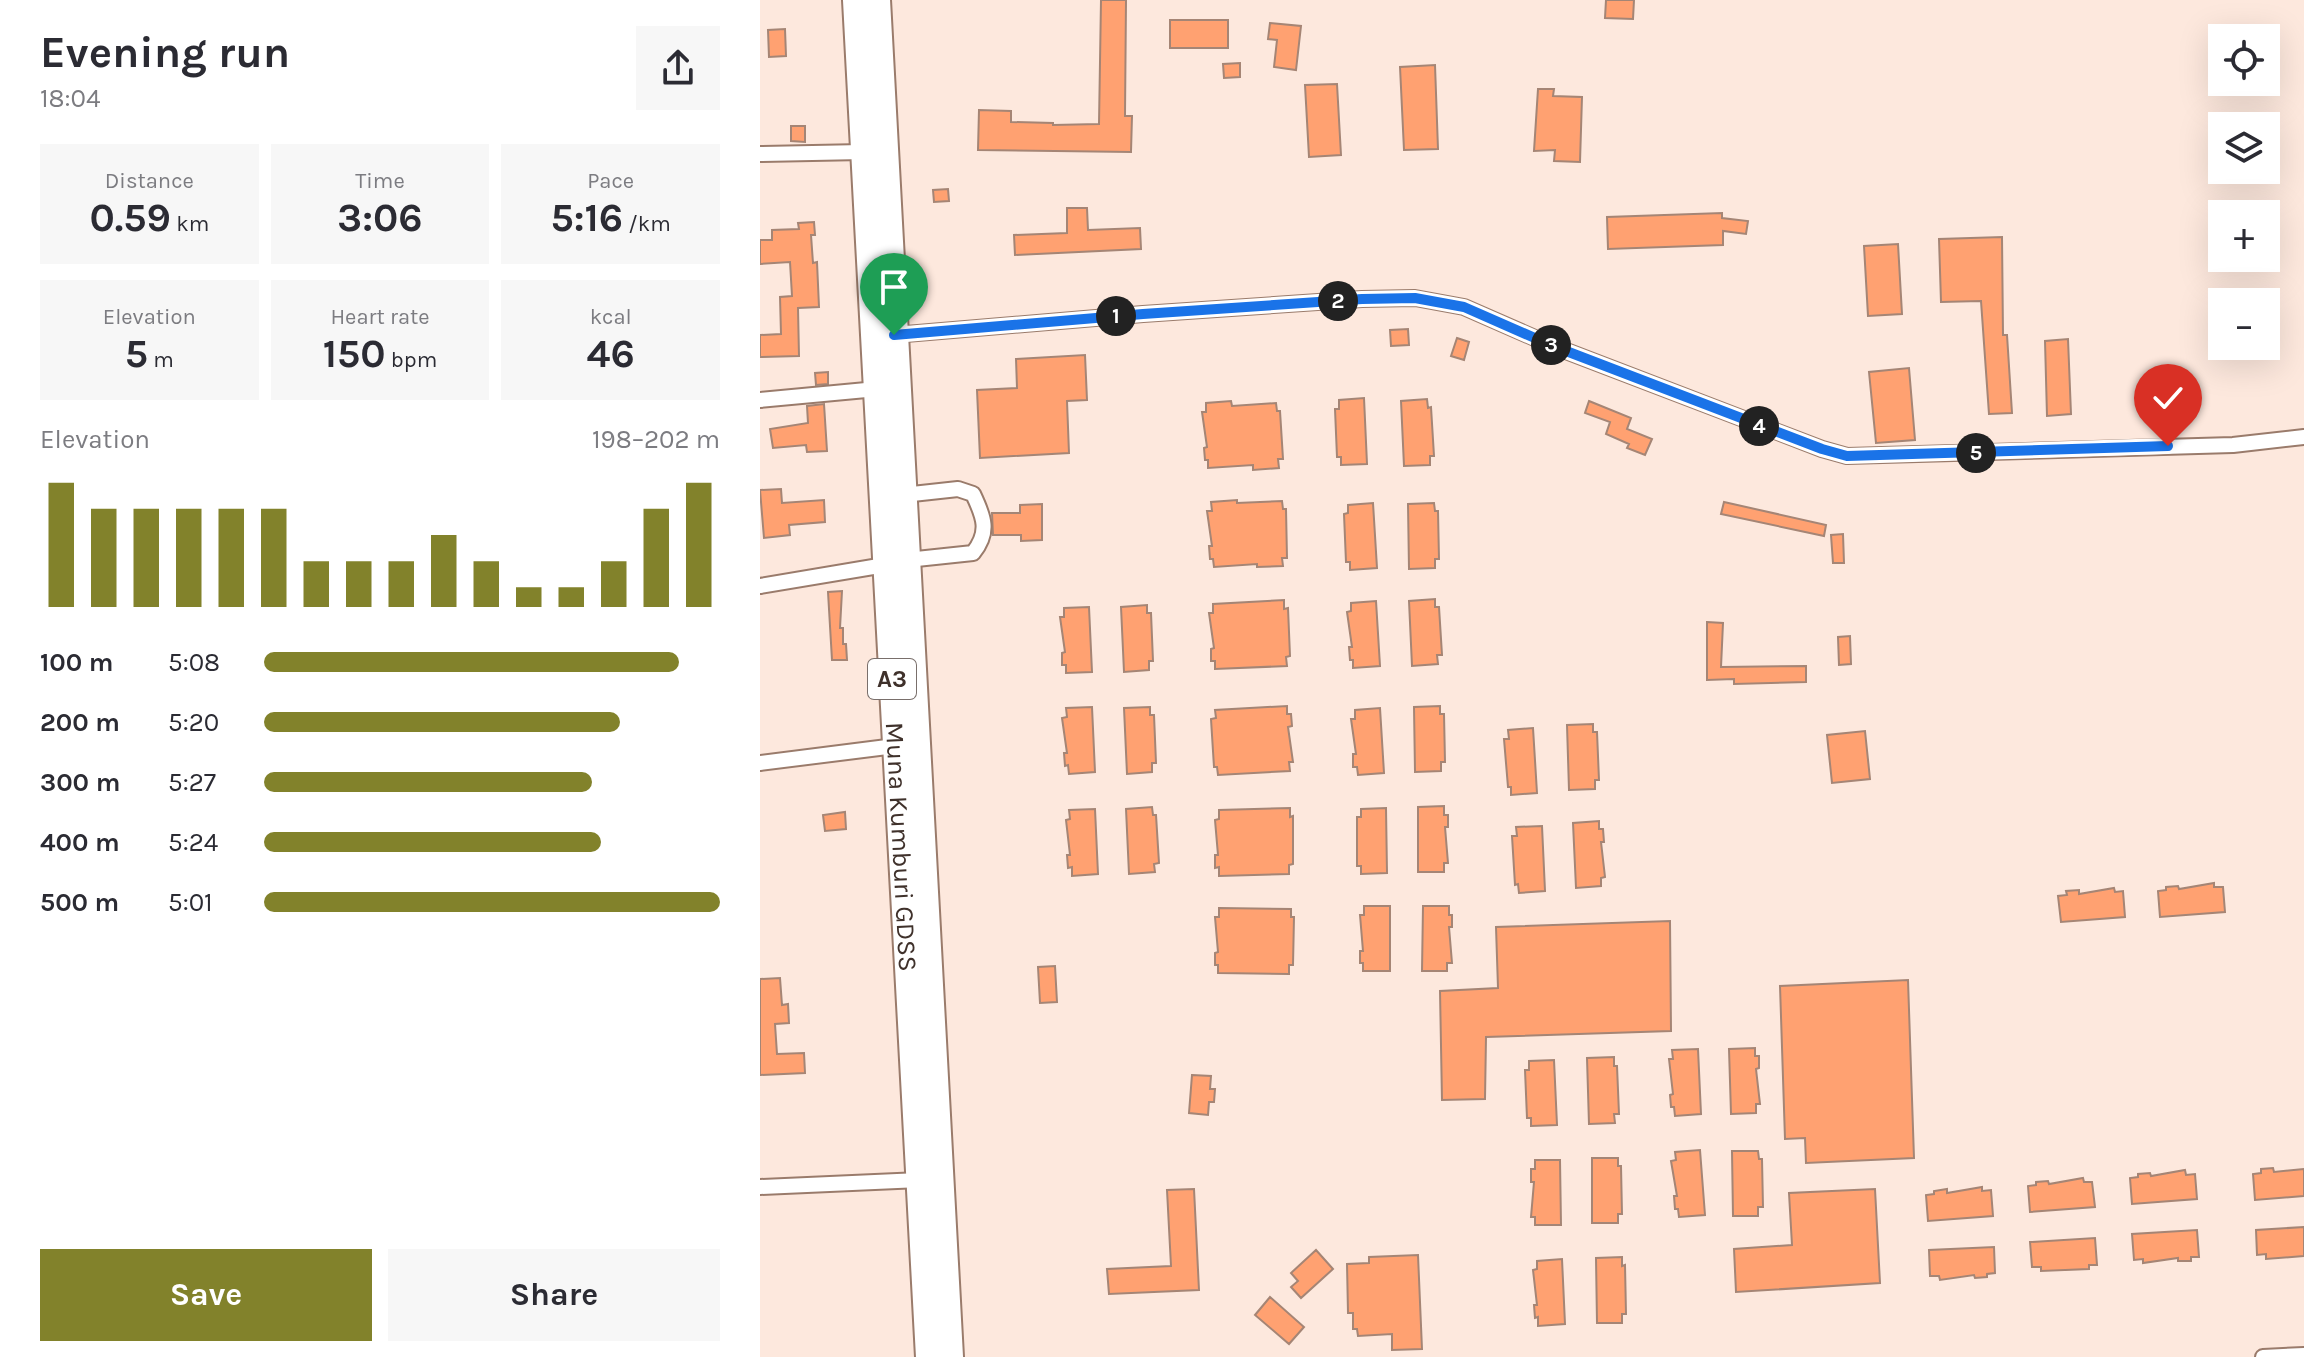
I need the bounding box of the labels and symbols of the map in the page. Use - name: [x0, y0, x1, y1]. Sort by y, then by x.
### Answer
- pin: [860, 253, 928, 335]
- pin: 2: [1318, 281, 1358, 321]
- pin: 1: [1096, 296, 1136, 336]
- pin: 3: [1531, 325, 1571, 365]
- pin: [2134, 364, 2202, 446]
- pin: 4: [1739, 406, 1779, 446]
- pin: 5: [1956, 433, 1996, 473]
- road number: A3: [868, 659, 916, 699]
- street label: Muna Kumburi GDSS: [879, 721, 923, 972]

